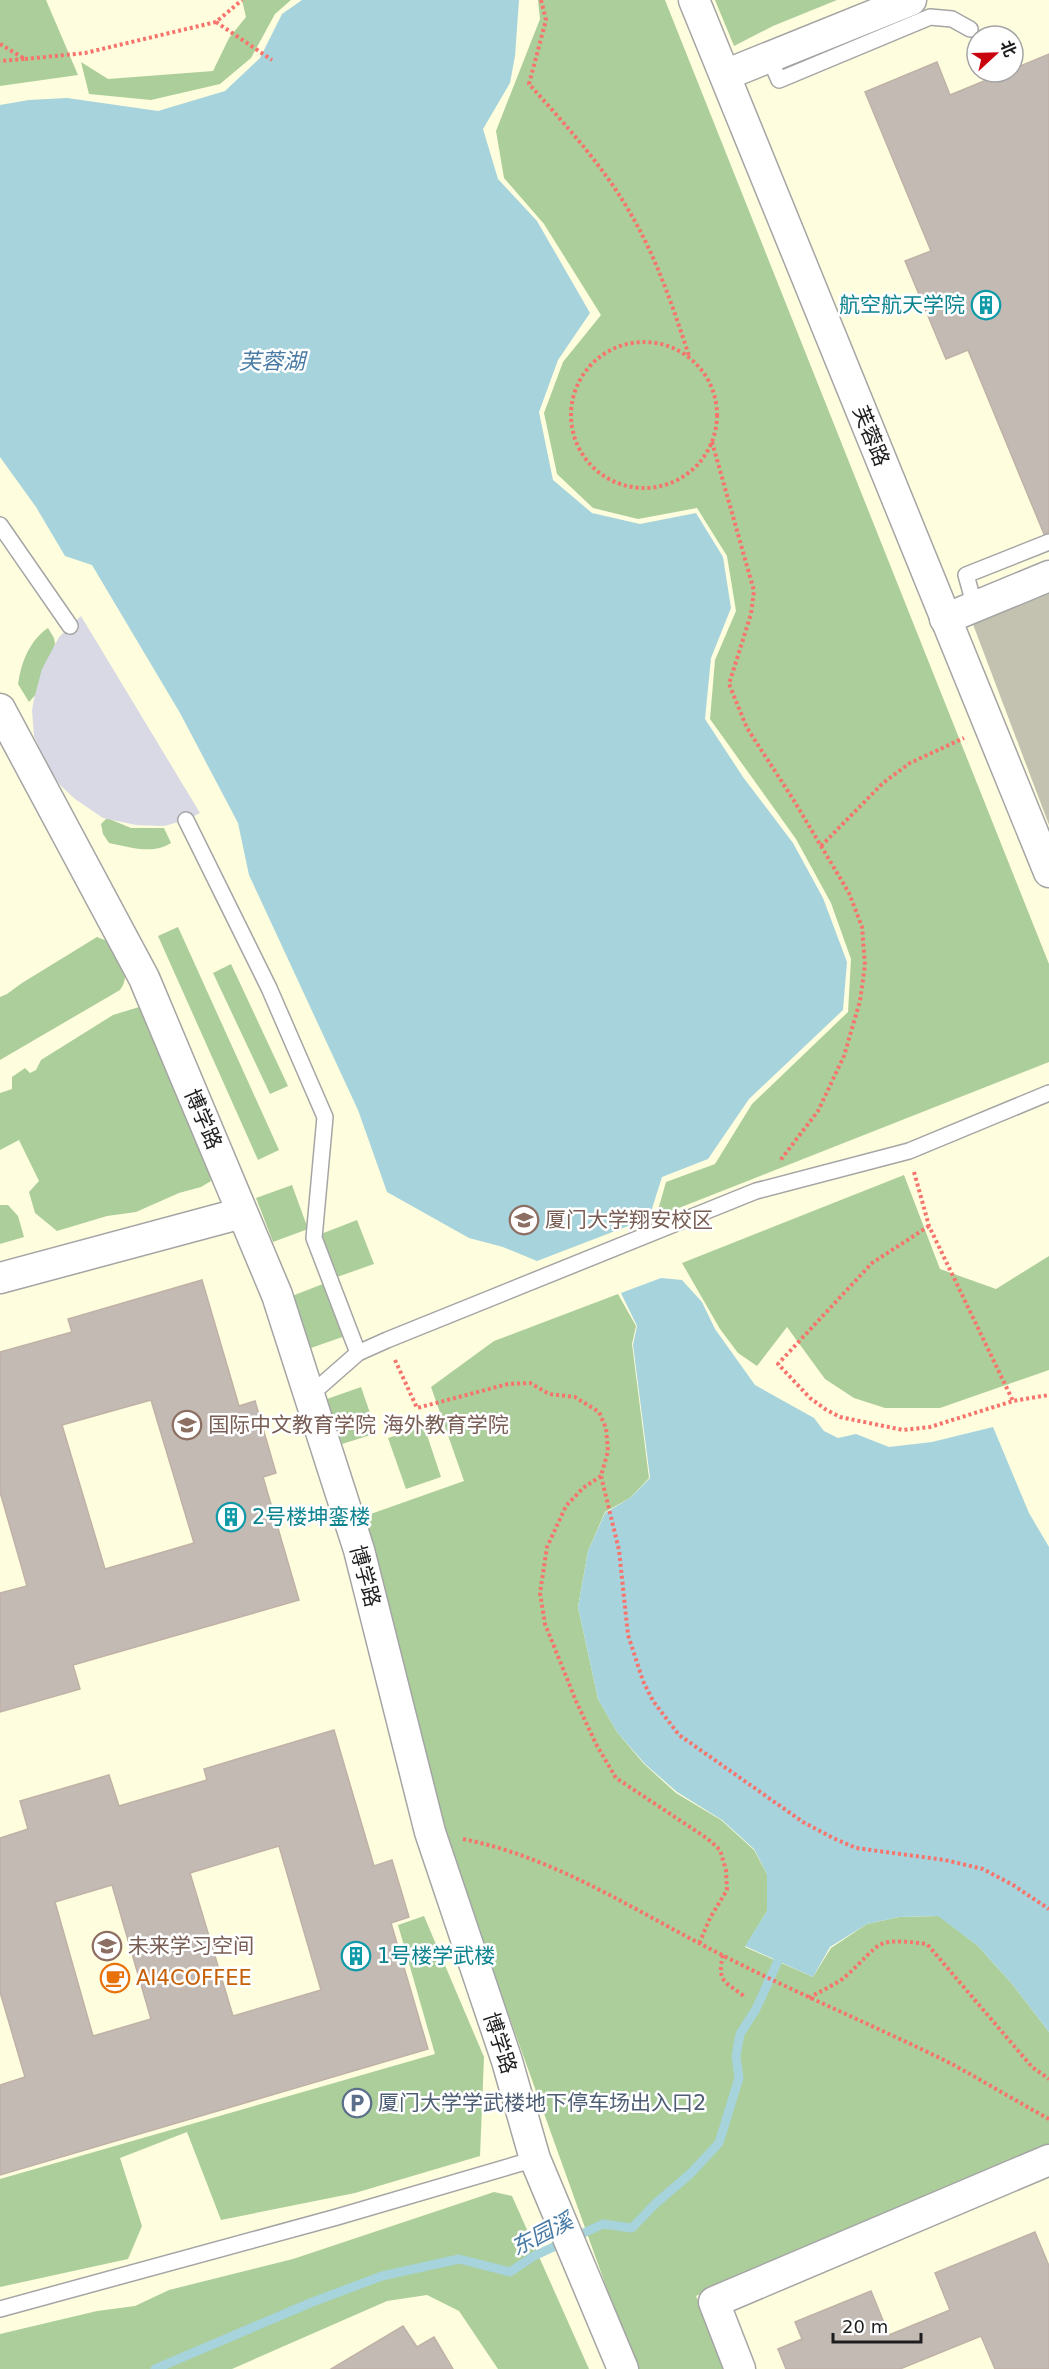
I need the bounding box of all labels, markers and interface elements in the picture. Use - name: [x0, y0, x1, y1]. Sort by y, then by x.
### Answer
- north arrow: [965, 24, 1025, 84]
- text: 北: [997, 38, 1020, 60]
- building icon: 航空航天学院: [970, 289, 1002, 321]
- place label: 航空航天学院: [839, 293, 965, 317]
- water label: 芙蓉湖: [239, 349, 308, 374]
- street label: 芙蓉路: [848, 402, 894, 470]
- street label: 博学路: [180, 1085, 226, 1153]
- school or university icon: 厦门大学翔安校区: [508, 1204, 540, 1236]
- place label: 厦门大学翔安校区: [545, 1208, 713, 1232]
- school or university icon: 国际中文教育学院 海外教育学院: [171, 1409, 203, 1441]
- place label: 国际中文教育学院 海外教育学院: [208, 1413, 509, 1437]
- building icon: 2号楼坤銮楼: [215, 1501, 247, 1533]
- place label: 2号楼坤銮楼: [252, 1505, 370, 1529]
- street label: 博学路: [345, 1542, 385, 1610]
- school or university icon: 未来学习空间: [91, 1930, 123, 1962]
- place label: 未来学习空间: [128, 1934, 254, 1958]
- building icon: 1号楼学武楼: [340, 1940, 372, 1972]
- place label: 1号楼学武楼: [377, 1944, 495, 1968]
- cafe icon: AI4COFFEE: [99, 1962, 131, 1994]
- place label: AI4COFFEE: [136, 1966, 252, 1990]
- street label: 博学路: [479, 2009, 521, 2077]
- parking icon: 厦门大学学武楼地下停车场出入口2: [341, 2087, 373, 2119]
- place label: 厦门大学学武楼地下停车场出入口2: [378, 2091, 706, 2115]
- water label: 东园溪: [507, 2207, 579, 2260]
- scale bar: [833, 2306, 922, 2344]
- text: 20 m: [842, 2316, 888, 2337]

